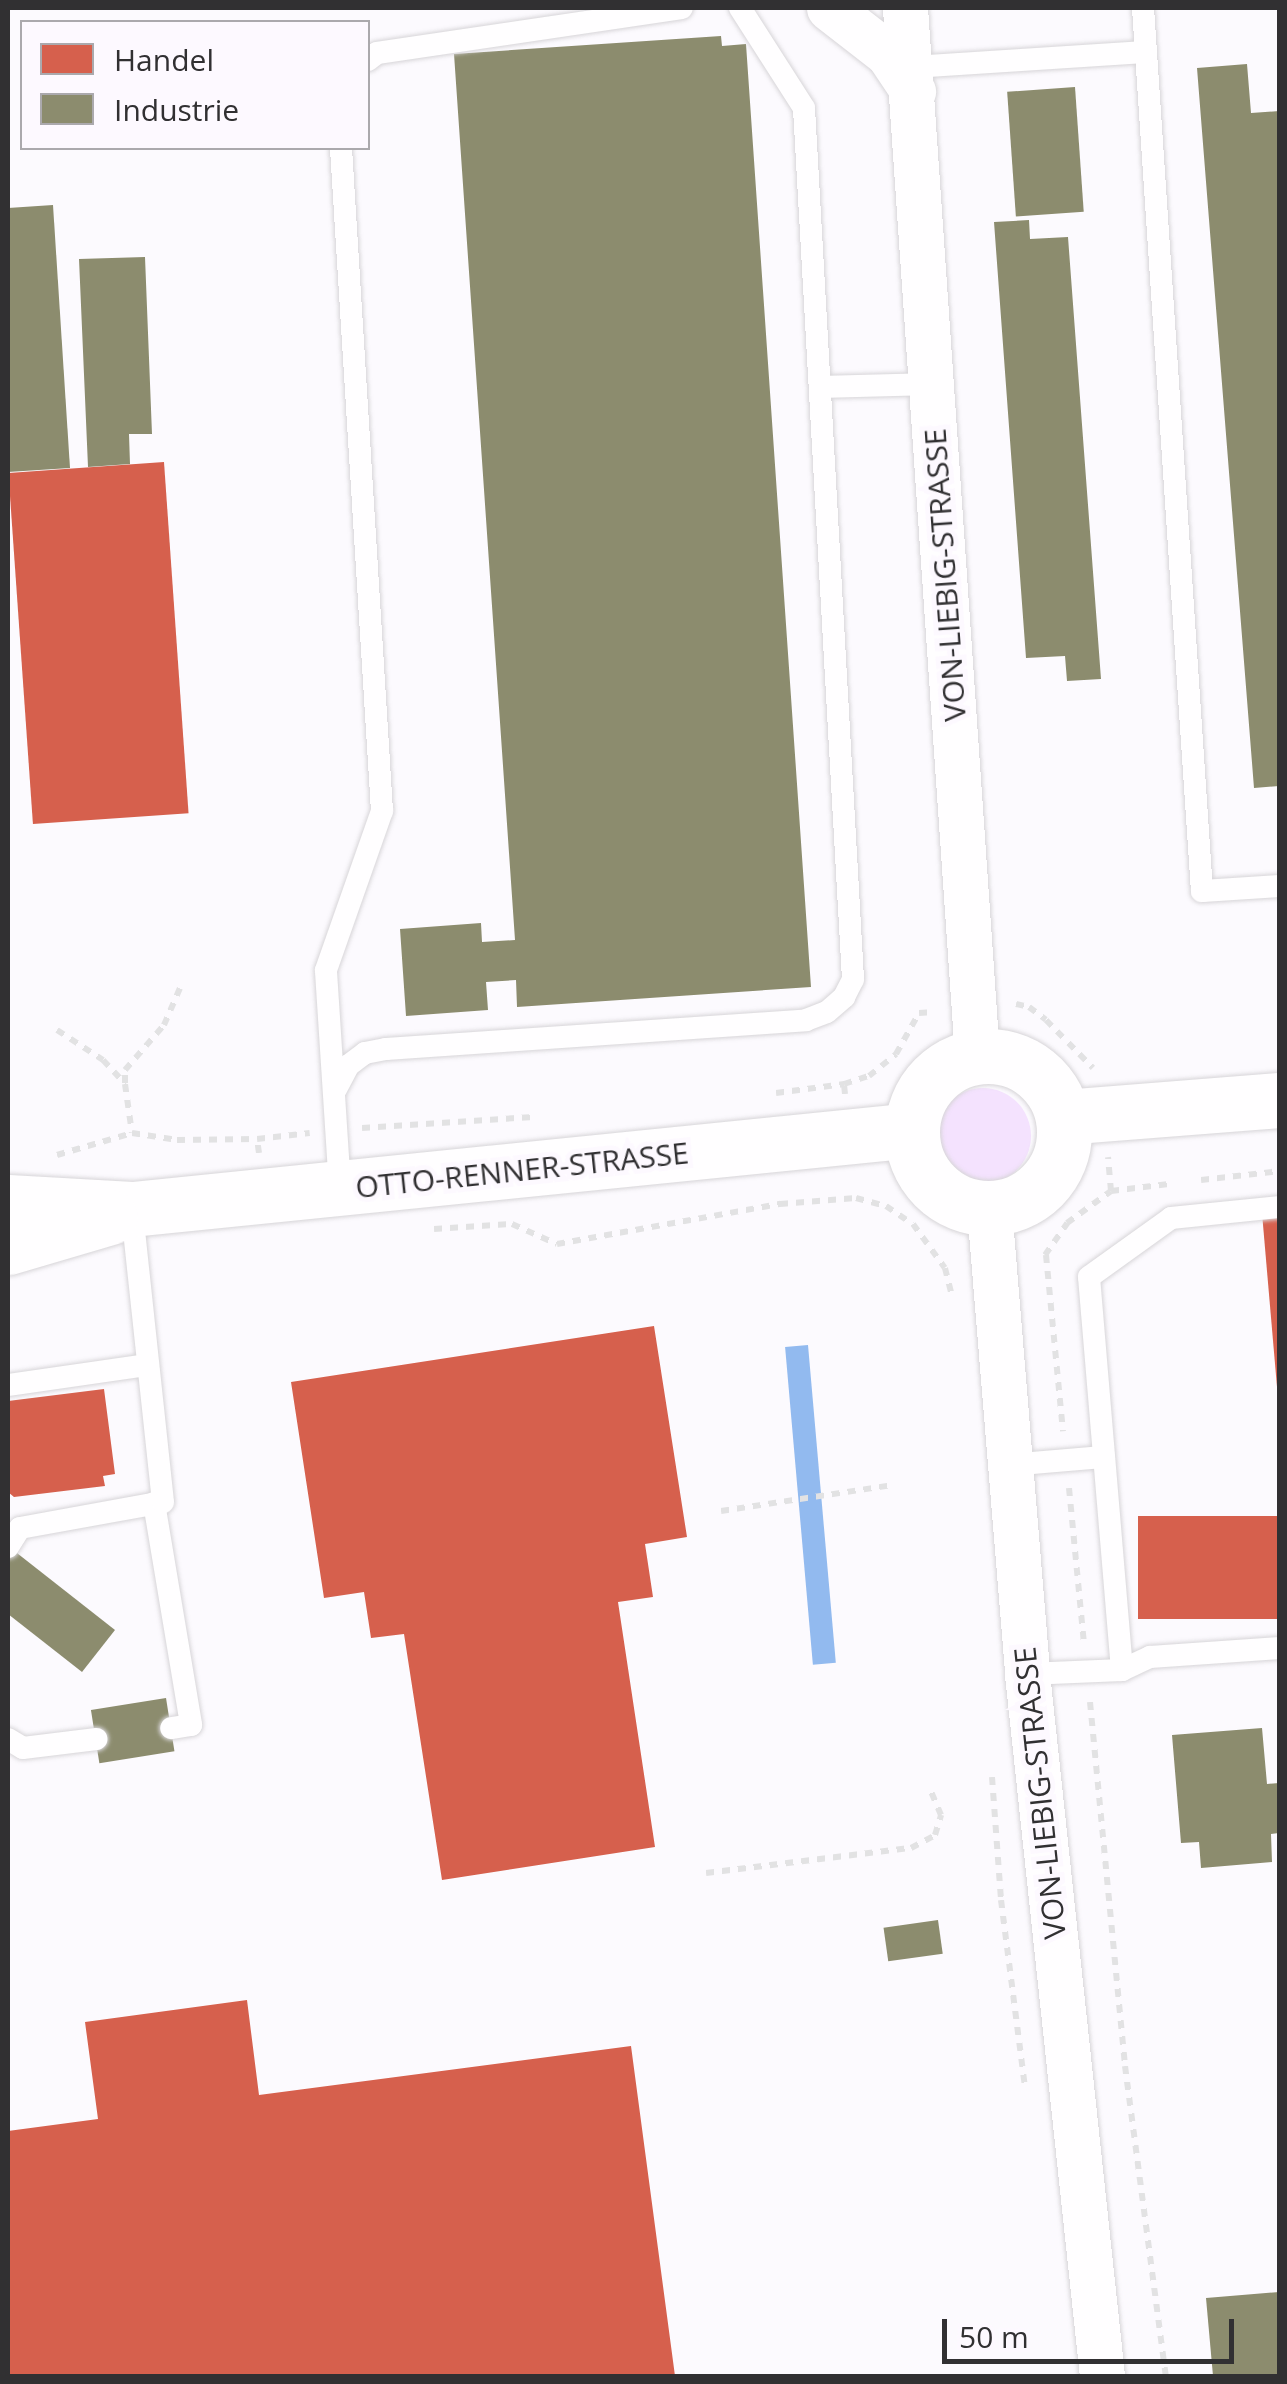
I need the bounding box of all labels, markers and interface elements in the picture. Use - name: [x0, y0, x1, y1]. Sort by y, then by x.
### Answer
- legend: [20, 20, 370, 150]
- text: Handel: [114, 39, 214, 80]
- text: Industrie: [114, 89, 239, 130]
- street label: VON-LIEBIG-STRASSE: [917, 427, 973, 723]
- street label: OTTO-RENNER-STRASSE: [354, 1135, 690, 1205]
- street label: VON-LIEBIG-STRASSE: [1007, 1645, 1073, 1941]
- scale bar: [947, 2299, 1240, 2361]
- text: 50 m: [959, 2316, 1029, 2357]

